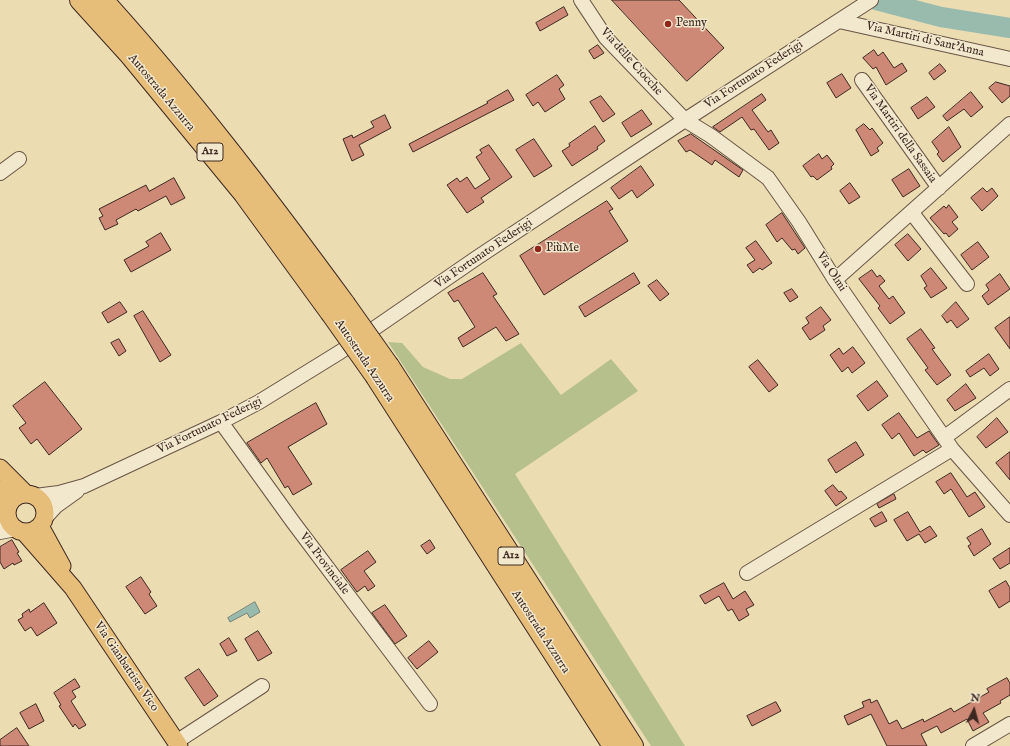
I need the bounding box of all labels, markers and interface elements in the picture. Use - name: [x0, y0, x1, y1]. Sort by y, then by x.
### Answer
- place label: Penny: [676, 17, 707, 31]
- marker: Penny: [663, 19, 673, 29]
- street label: Via Martiri di Sant'Anna: [865, 19, 985, 61]
- street label: Via delle Ciocche: [597, 25, 665, 99]
- street label: Via Fortunato Federigi: [702, 38, 806, 112]
- street label: Autostrada Azzurra: [124, 51, 198, 135]
- street label: Via Martiri della Sassaia: [861, 82, 939, 186]
- road number: A12: [197, 143, 223, 161]
- street label: Via Fortunato Federigi: [432, 216, 536, 292]
- place label: PiùMe: [546, 242, 579, 256]
- marker: PiùMe: [533, 244, 543, 254]
- street label: Via Olmi: [813, 249, 849, 295]
- street label: Autostrada Azzurra: [331, 317, 397, 405]
- street label: Via Fortunato Federigi: [155, 394, 265, 458]
- street label: Via Provinciale: [296, 530, 352, 598]
- road number: A12: [498, 547, 524, 565]
- street label: Autostrada Azzurra: [508, 588, 572, 676]
- street label: Via Gianbattista Vico: [91, 619, 161, 715]
- north arrow: [954, 690, 994, 730]
- text: N: [970, 691, 981, 706]

